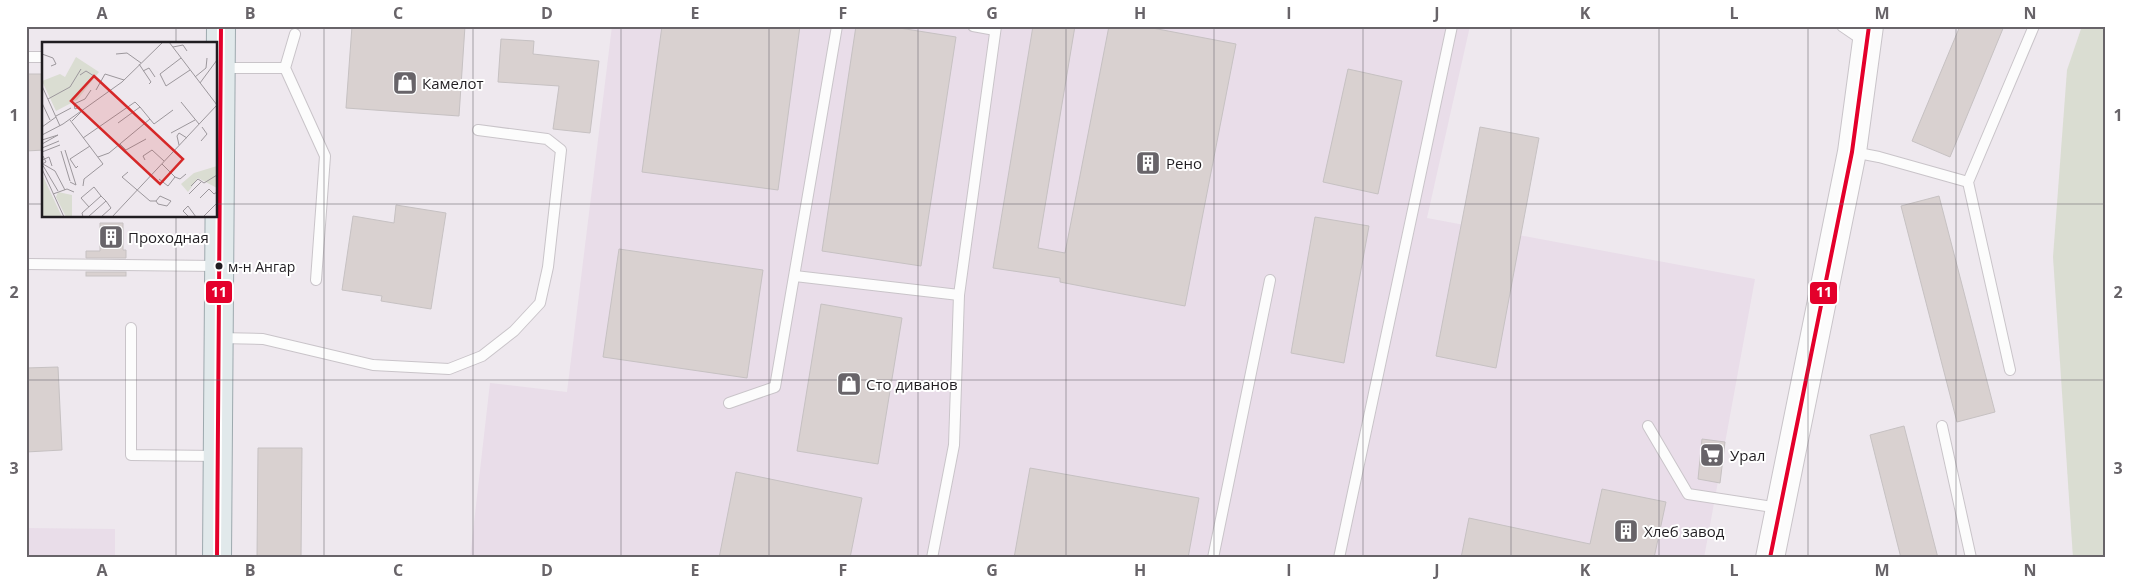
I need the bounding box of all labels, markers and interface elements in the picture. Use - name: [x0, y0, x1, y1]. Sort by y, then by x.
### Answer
- text: A: [96, 2, 108, 24]
- text: B: [245, 2, 255, 24]
- text: C: [393, 2, 403, 24]
- text: D: [541, 2, 553, 24]
- text: E: [691, 2, 700, 24]
- text: F: [839, 2, 847, 24]
- text: G: [986, 2, 998, 24]
- text: H: [1134, 2, 1146, 24]
- text: I: [1286, 2, 1292, 24]
- text: J: [1432, 2, 1440, 24]
- text: K: [1580, 2, 1591, 24]
- text: L: [1729, 2, 1739, 24]
- text: M: [1874, 2, 1890, 24]
- text: N: [2023, 2, 2037, 24]
- inset map: [42, 42, 218, 218]
- shop icon: Камелот: [392, 70, 418, 96]
- place label: Камелот: [422, 73, 484, 93]
- text: 1: [9, 104, 19, 126]
- text: 1: [2113, 104, 2123, 126]
- building icon: Рено: [1135, 150, 1161, 176]
- place label: Рено: [1166, 153, 1202, 173]
- building icon: Проходная: [98, 224, 124, 250]
- place label: Проходная: [128, 227, 209, 247]
- place label: м-н Ангар: [228, 257, 295, 276]
- marker: м-н Ангар: [214, 261, 224, 271]
- line badge: 11: [205, 280, 233, 304]
- text: 2: [9, 281, 19, 303]
- line badge: 11: [1809, 281, 1838, 305]
- text: 2: [2113, 281, 2123, 303]
- text: 11: [211, 282, 227, 301]
- text: 11: [1816, 282, 1832, 301]
- shop icon: Сто диванов: [836, 371, 862, 397]
- place label: Сто диванов: [866, 374, 958, 394]
- supermarket icon: Урал: [1699, 442, 1725, 468]
- place label: Урал: [1730, 445, 1765, 465]
- text: 3: [9, 457, 19, 479]
- text: 3: [2113, 457, 2123, 479]
- building icon: Хлеб завод: [1613, 518, 1639, 544]
- place label: Хлеб завод: [1644, 521, 1725, 541]
- text: A: [96, 559, 108, 581]
- text: B: [245, 559, 255, 581]
- text: C: [393, 559, 403, 581]
- text: D: [541, 559, 553, 581]
- text: E: [691, 559, 700, 581]
- text: F: [839, 559, 847, 581]
- text: G: [986, 559, 998, 581]
- text: H: [1134, 559, 1146, 581]
- text: I: [1286, 559, 1292, 581]
- text: J: [1432, 559, 1440, 581]
- text: K: [1580, 559, 1591, 581]
- text: L: [1729, 559, 1739, 581]
- text: M: [1874, 559, 1890, 581]
- text: N: [2023, 559, 2037, 581]

